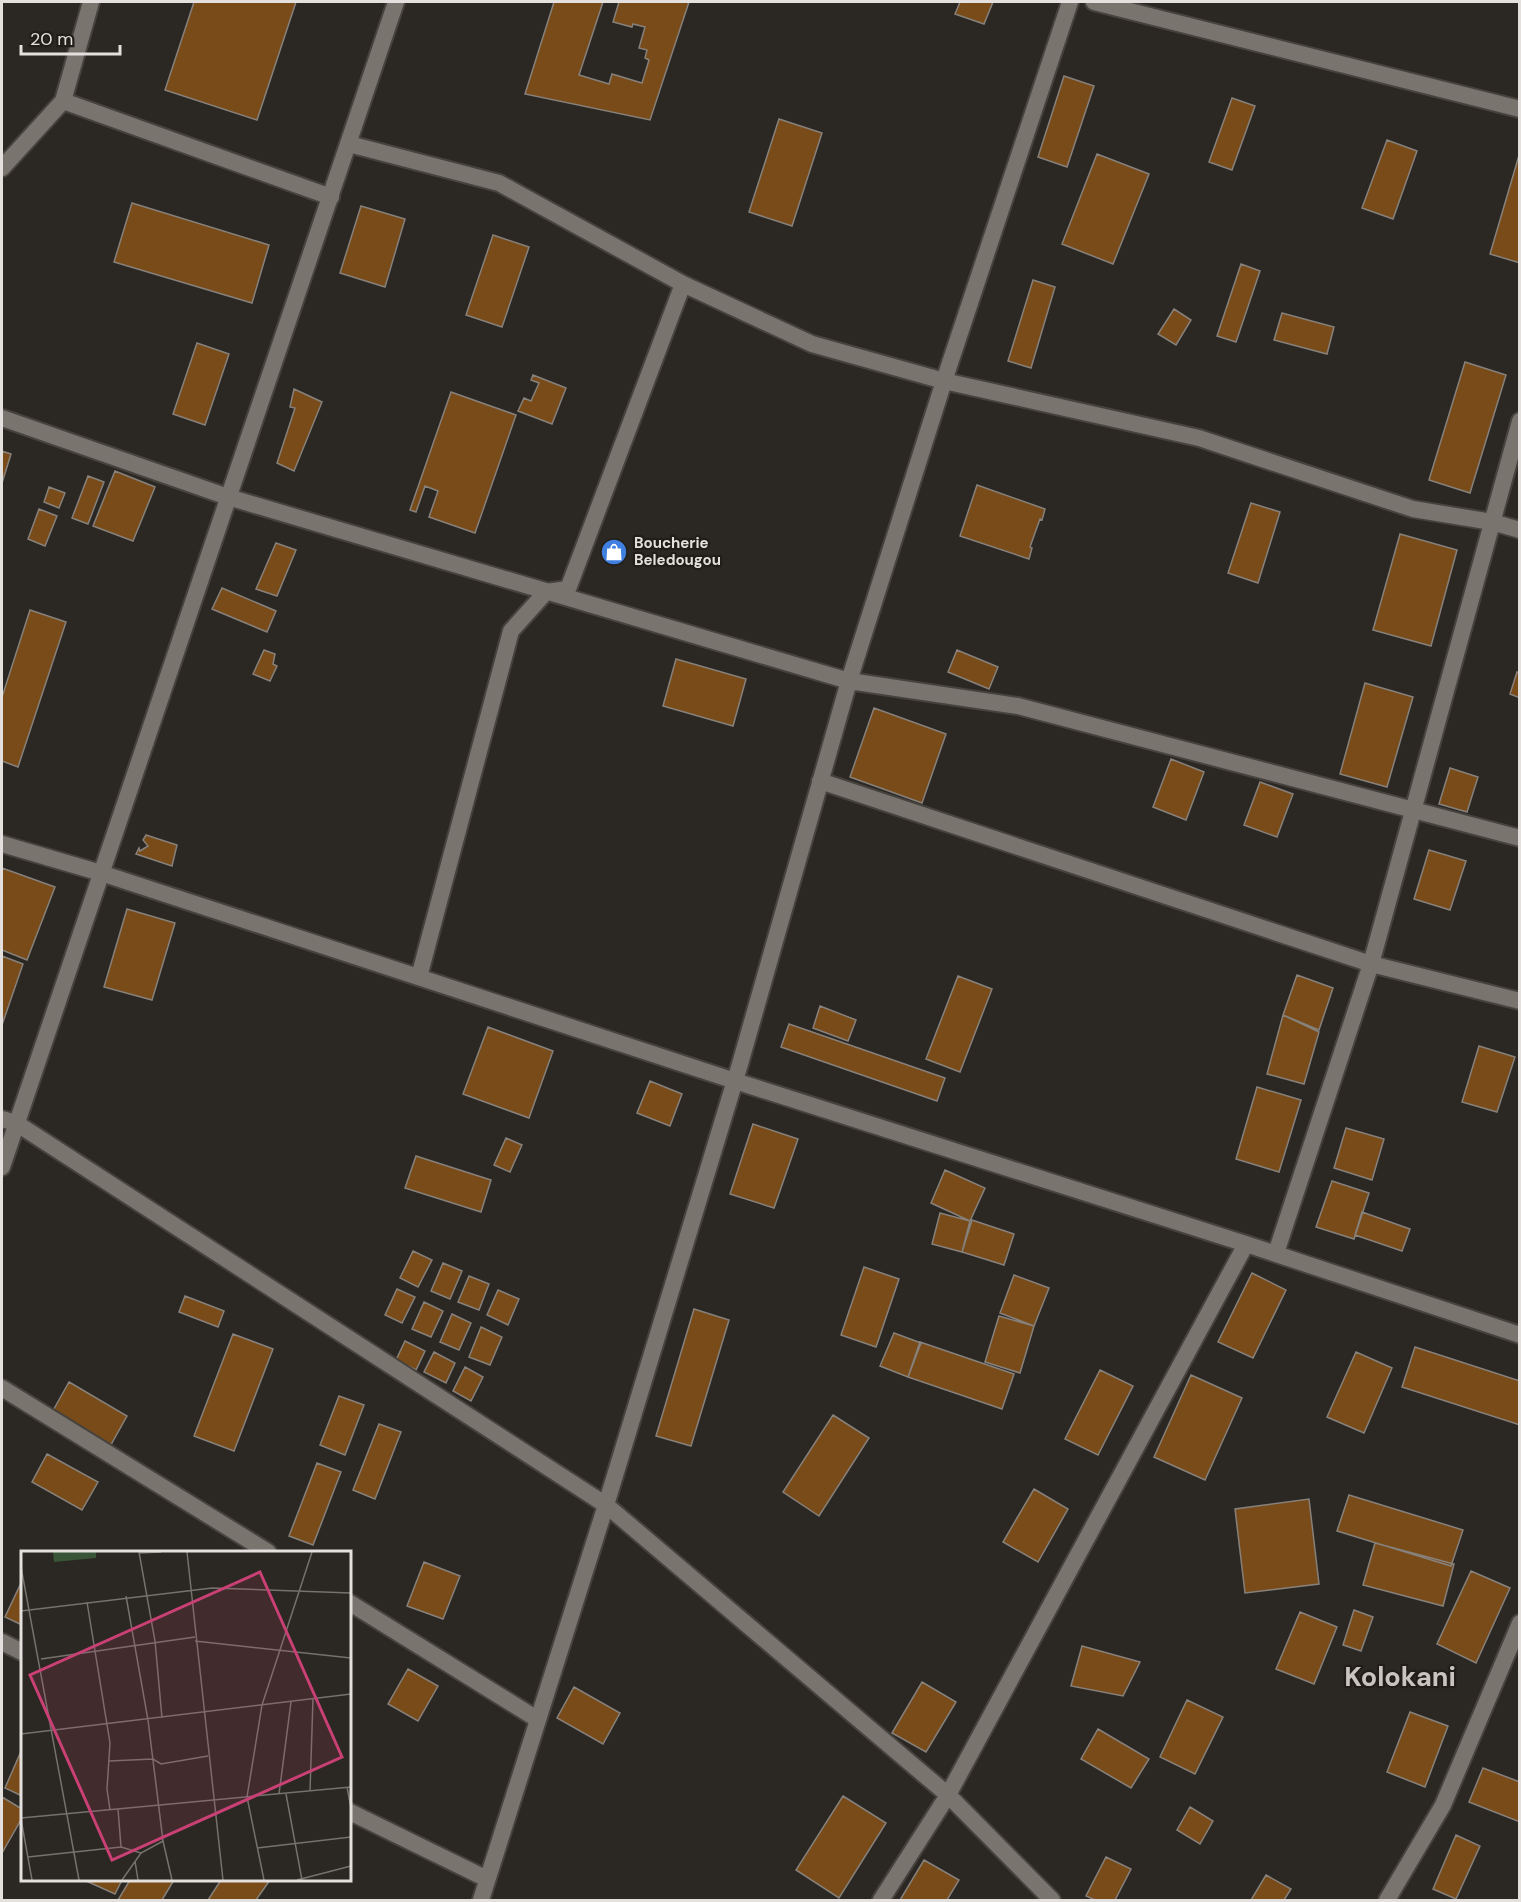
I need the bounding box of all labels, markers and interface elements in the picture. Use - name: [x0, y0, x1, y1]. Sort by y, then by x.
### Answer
- scale bar: [21, 18, 120, 56]
- text: 20 m: [30, 27, 73, 51]
- place label: Boucherie Beledougou: [634, 533, 721, 570]
- shop icon: Boucherie Beledougou: [599, 537, 629, 567]
- inset map: [21, 1551, 351, 1881]
- district label: Kolokani: [1344, 1659, 1456, 1694]

